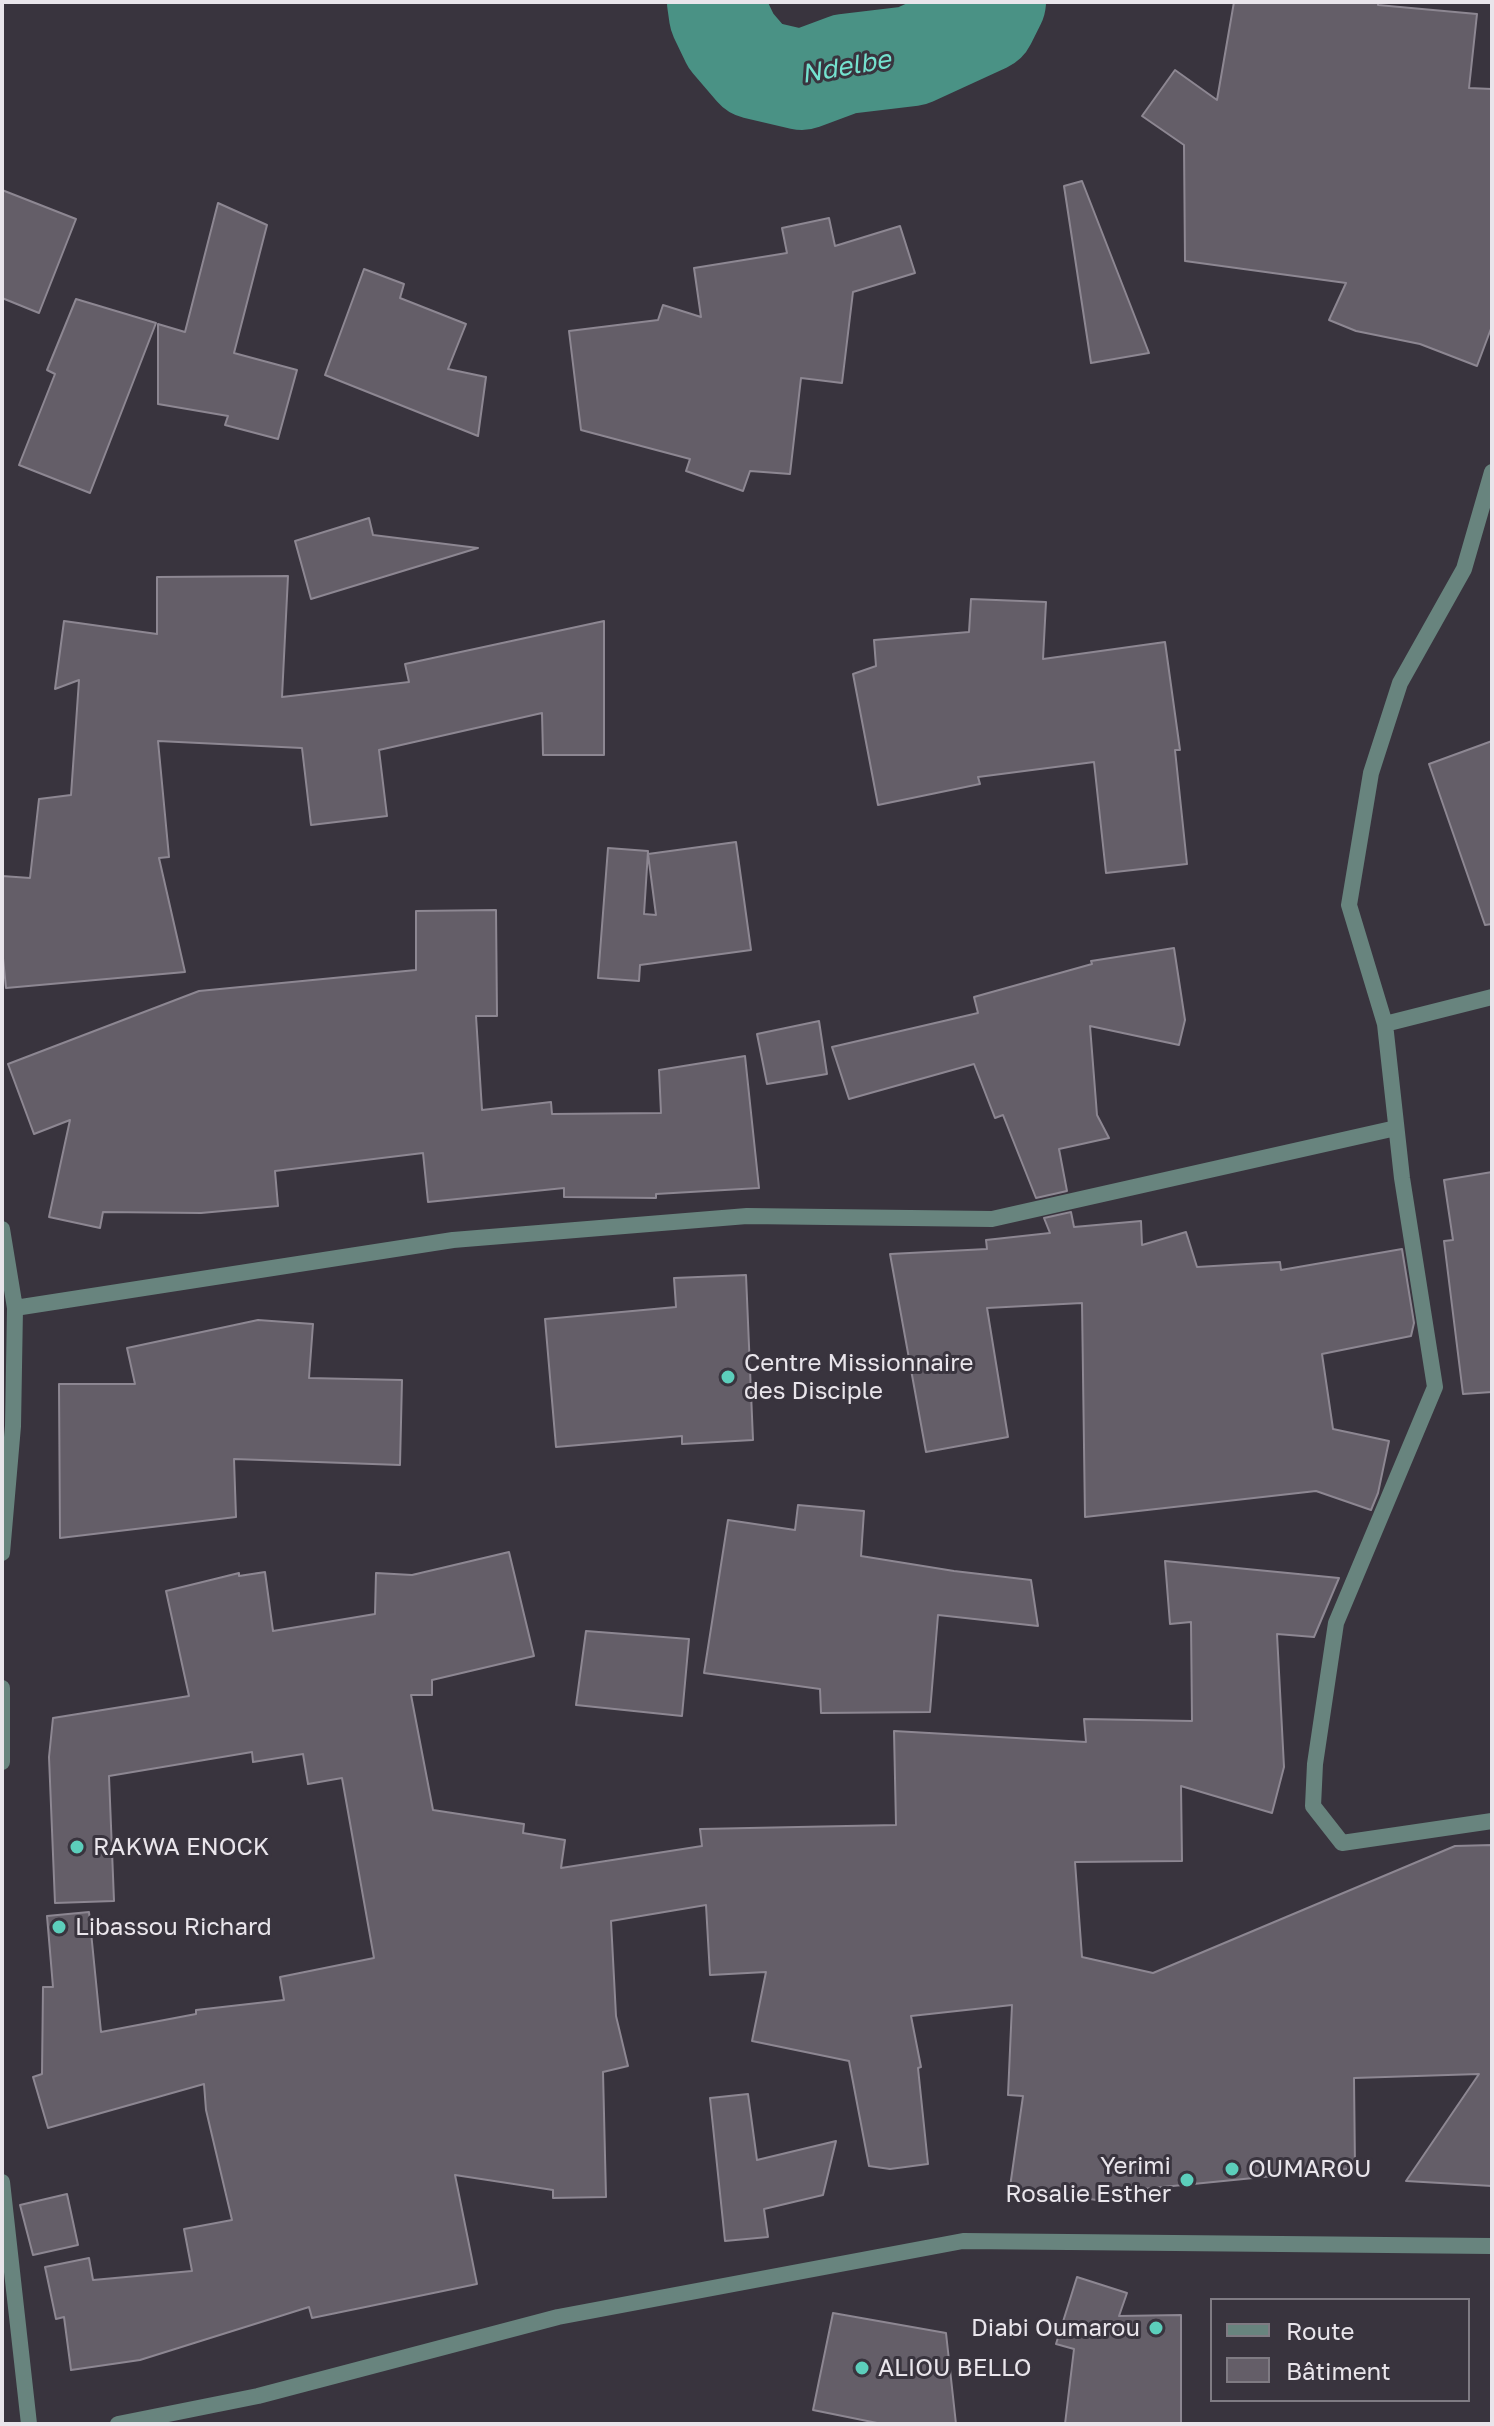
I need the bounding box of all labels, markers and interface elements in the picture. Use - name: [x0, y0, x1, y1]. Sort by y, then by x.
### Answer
- water label: Ndelbe: [799, 44, 893, 90]
- place label: Centre Missionnaire des Disciple: [744, 1349, 973, 1405]
- marker: Centre Missionnaire des Disciple: [719, 1368, 737, 1386]
- place label: RAKWA ENOCK: [93, 1833, 269, 1861]
- marker: RAKWA ENOCK: [68, 1838, 86, 1856]
- place label: Libassou Richard: [75, 1913, 272, 1941]
- marker: Libassou Richard: [50, 1918, 68, 1936]
- place label: Yerimi Rosalie Esther: [1005, 2152, 1171, 2208]
- place label: OUMAROU: [1248, 2155, 1372, 2183]
- marker: OUMAROU: [1223, 2160, 1241, 2178]
- marker: Yerimi Rosalie Esther: [1178, 2171, 1196, 2189]
- legend: [1210, 2298, 1470, 2402]
- place label: Diabi Oumarou: [971, 2314, 1140, 2342]
- text: Route: [1286, 2316, 1355, 2345]
- marker: Diabi Oumarou: [1147, 2319, 1165, 2337]
- place label: ALIOU BELLO: [878, 2354, 1031, 2382]
- text: Bâtiment: [1286, 2356, 1391, 2385]
- marker: ALIOU BELLO: [853, 2359, 871, 2377]

